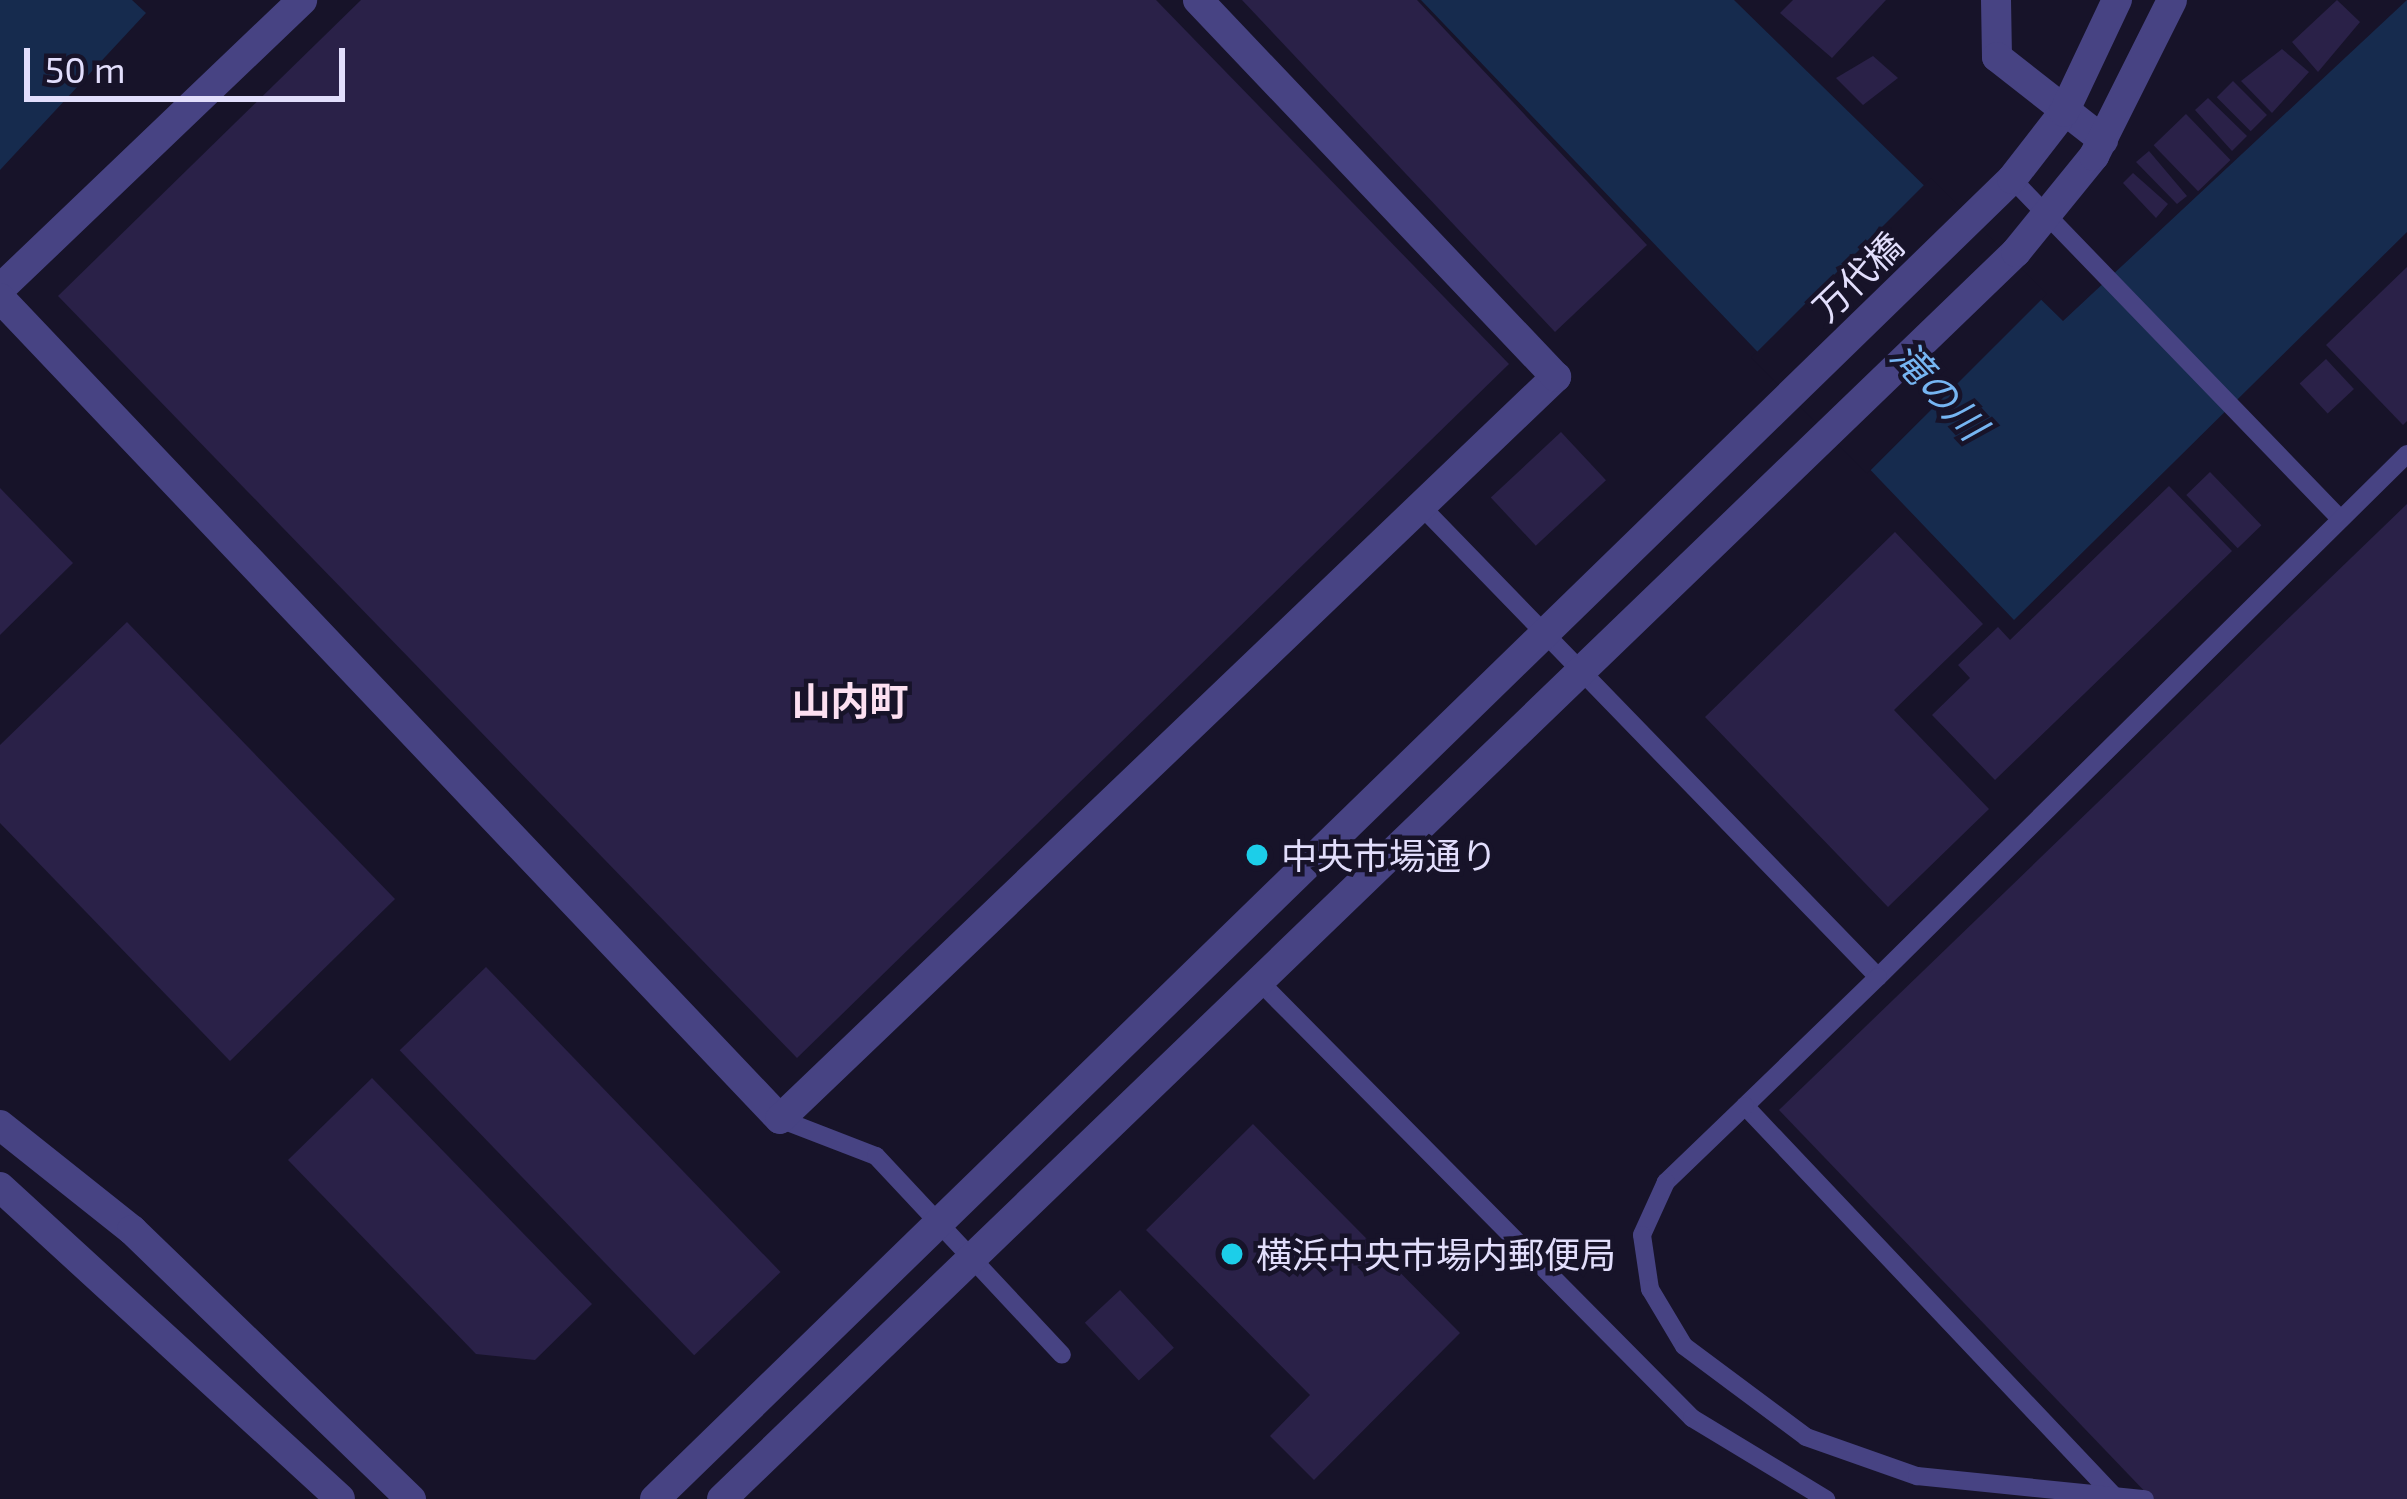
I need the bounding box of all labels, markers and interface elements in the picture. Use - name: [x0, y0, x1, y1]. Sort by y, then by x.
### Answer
- scale bar: [30, 24, 351, 98]
- text: 50 m: [45, 47, 126, 90]
- street label: 万代橋: [1803, 223, 1911, 329]
- water label: 滝の川: [1882, 331, 1996, 449]
- district label: 山内町: [792, 677, 908, 723]
- place label: 中央市場通り: [1281, 833, 1497, 877]
- marker: 中央市場通り: [1244, 842, 1270, 868]
- place label: 横浜中央市場内郵便局: [1256, 1232, 1616, 1276]
- marker: 横浜中央市場内郵便局: [1219, 1241, 1245, 1267]

